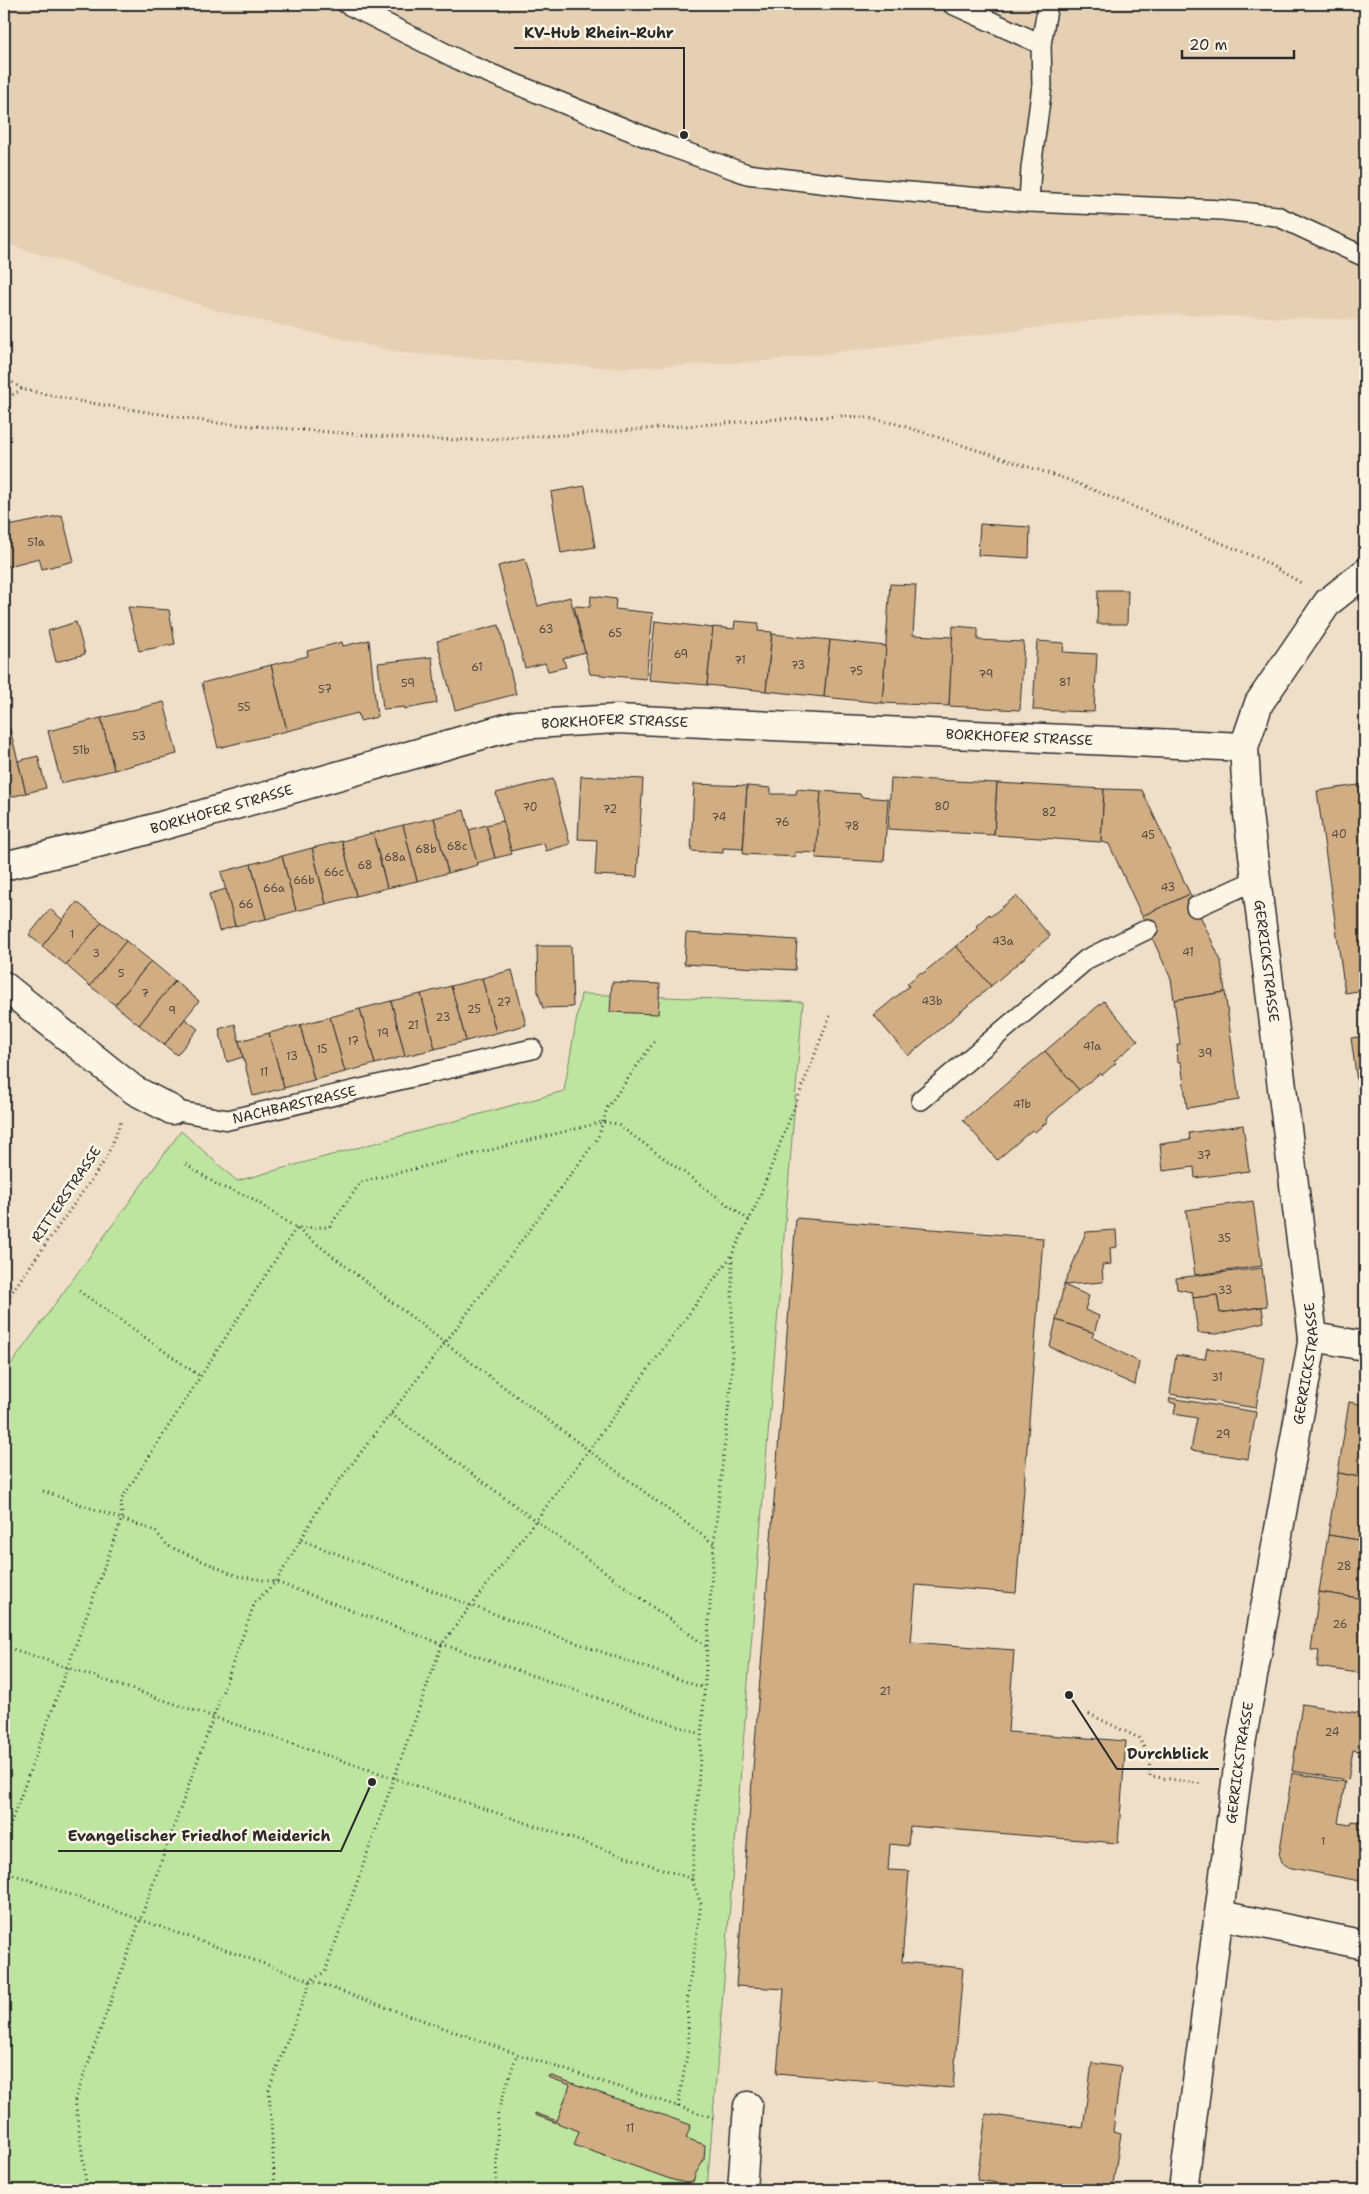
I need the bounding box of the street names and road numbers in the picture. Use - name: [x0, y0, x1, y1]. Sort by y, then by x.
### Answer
- street label: BORKHOFER STRASSE: [541, 710, 689, 733]
- street label: BORKHOFER STRASSE: [945, 725, 1094, 749]
- street label: BORKHOFER STRASSE: [148, 780, 295, 838]
- street label: GERRICKSTRASSE: [1251, 899, 1283, 1023]
- street label: NACHBARSTRASSE: [230, 1081, 358, 1128]
- street label: RITTERSTRASSE: [27, 1142, 105, 1246]
- street label: GERRICKSTRASSE: [1289, 1301, 1322, 1426]
- street label: GERRICKSTRASSE: [1222, 1700, 1257, 1825]

